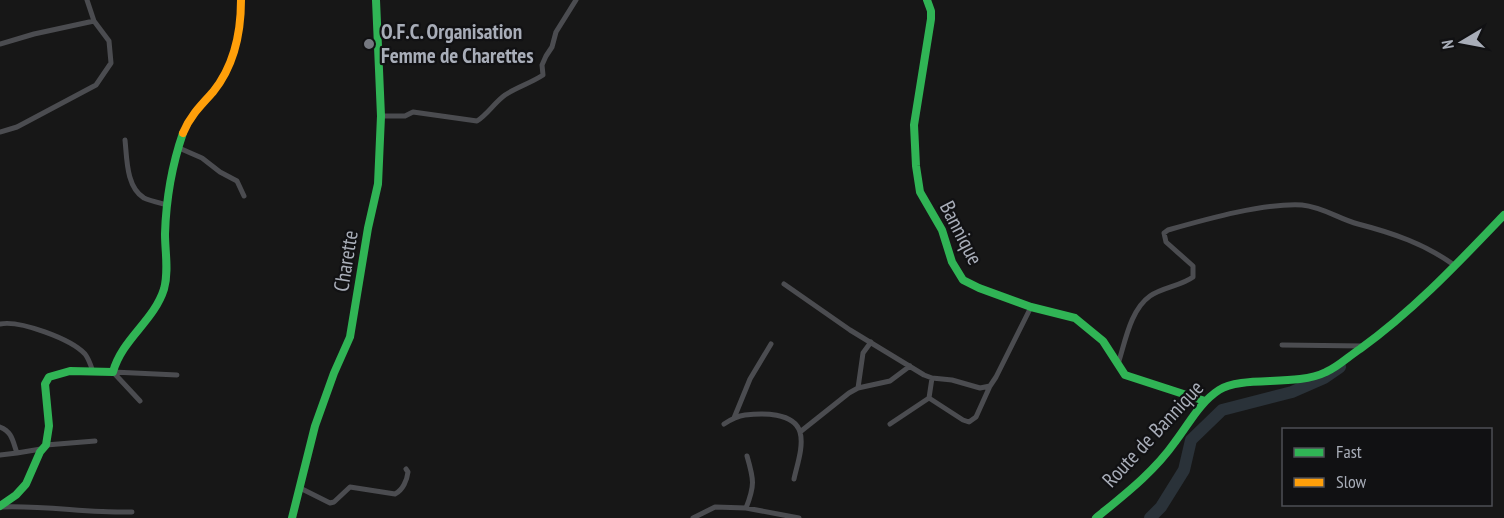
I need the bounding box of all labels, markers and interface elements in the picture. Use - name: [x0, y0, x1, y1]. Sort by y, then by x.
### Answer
- north arrow: [1432, 12, 1492, 72]
- place label: O.F.C. Organisation Femme de Charettes: [381, 18, 534, 69]
- marker: O.F.C. Organisation Femme de Charettes: [362, 37, 376, 51]
- text: N: [1437, 39, 1458, 51]
- street label: Bannique: [934, 196, 989, 269]
- street label: Charette: [327, 228, 364, 294]
- street label: Route de Bannique: [1096, 375, 1209, 493]
- legend: [1282, 428, 1492, 506]
- text: Fast: [1336, 440, 1362, 463]
- text: Slow: [1336, 470, 1367, 493]

